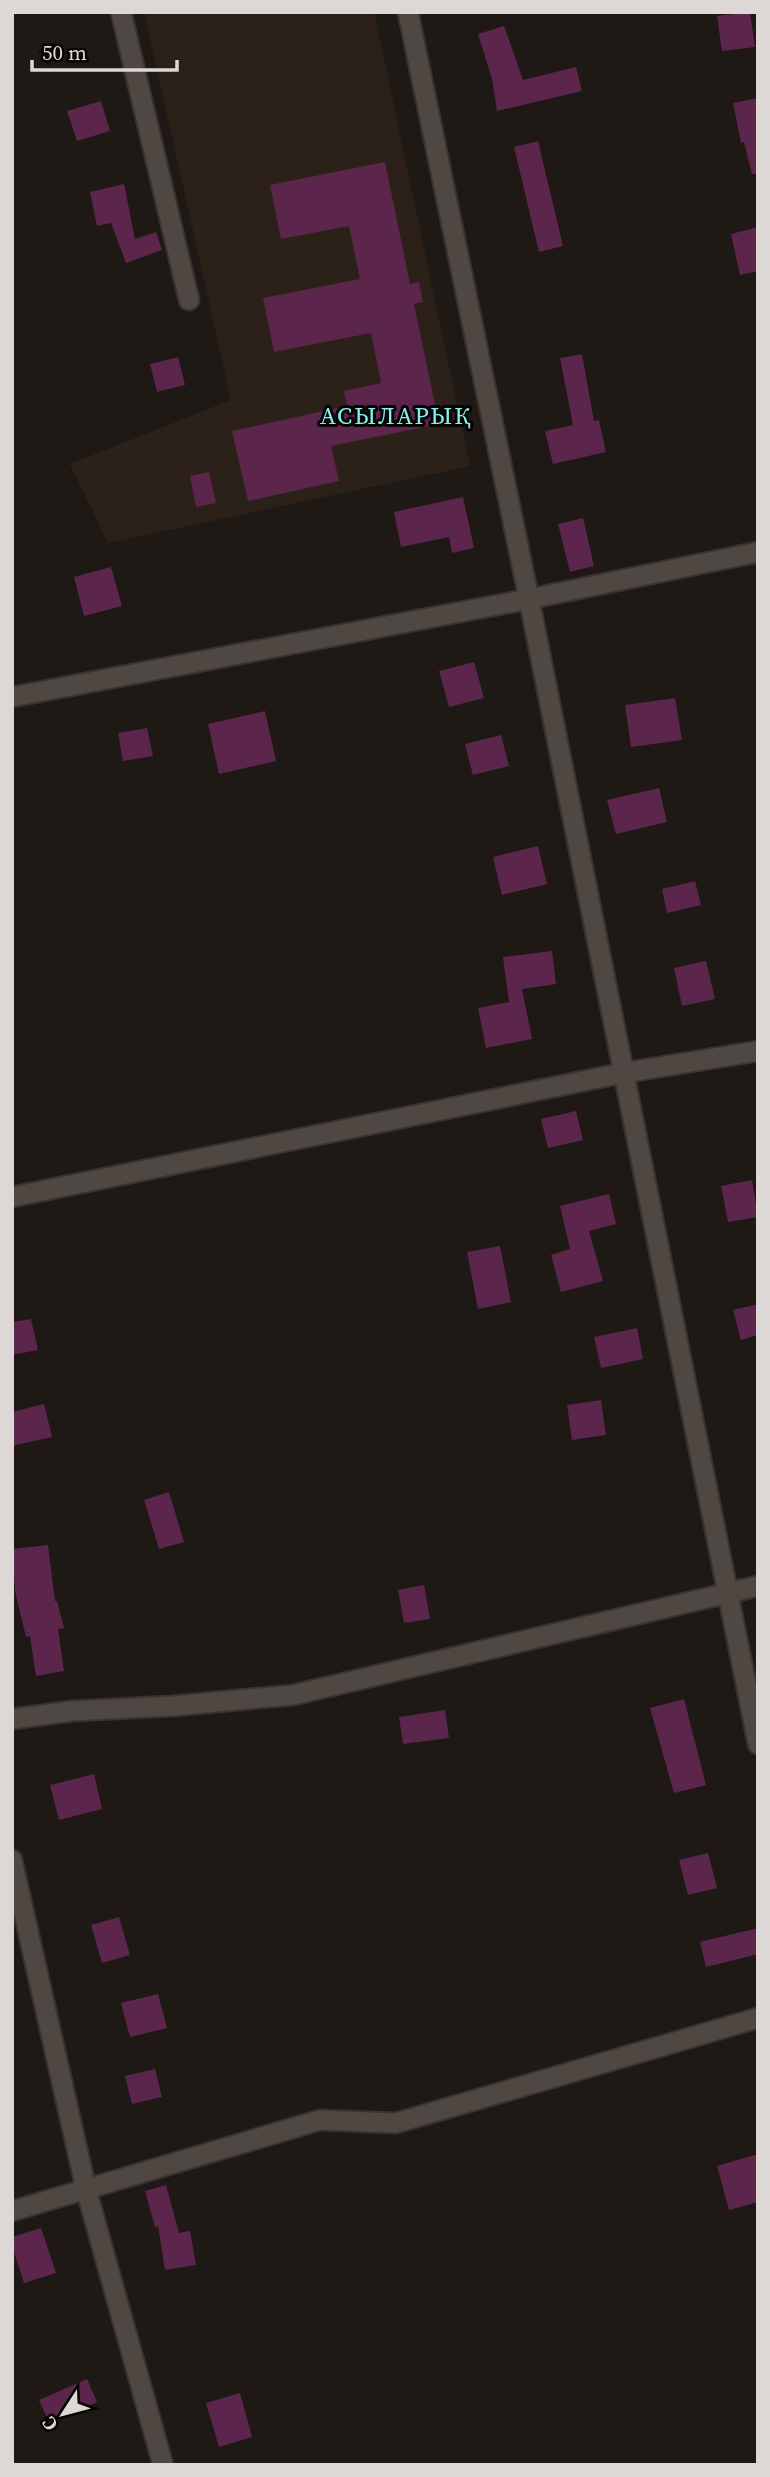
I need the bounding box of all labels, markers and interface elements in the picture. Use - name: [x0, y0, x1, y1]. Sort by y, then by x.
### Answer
- scale bar: [32, 28, 177, 72]
- text: 50 m: [42, 38, 87, 67]
- district label: АСЫЛАРЫҚ: [320, 399, 472, 432]
- north arrow: [28, 2379, 98, 2449]
- text: С: [35, 2411, 63, 2436]

